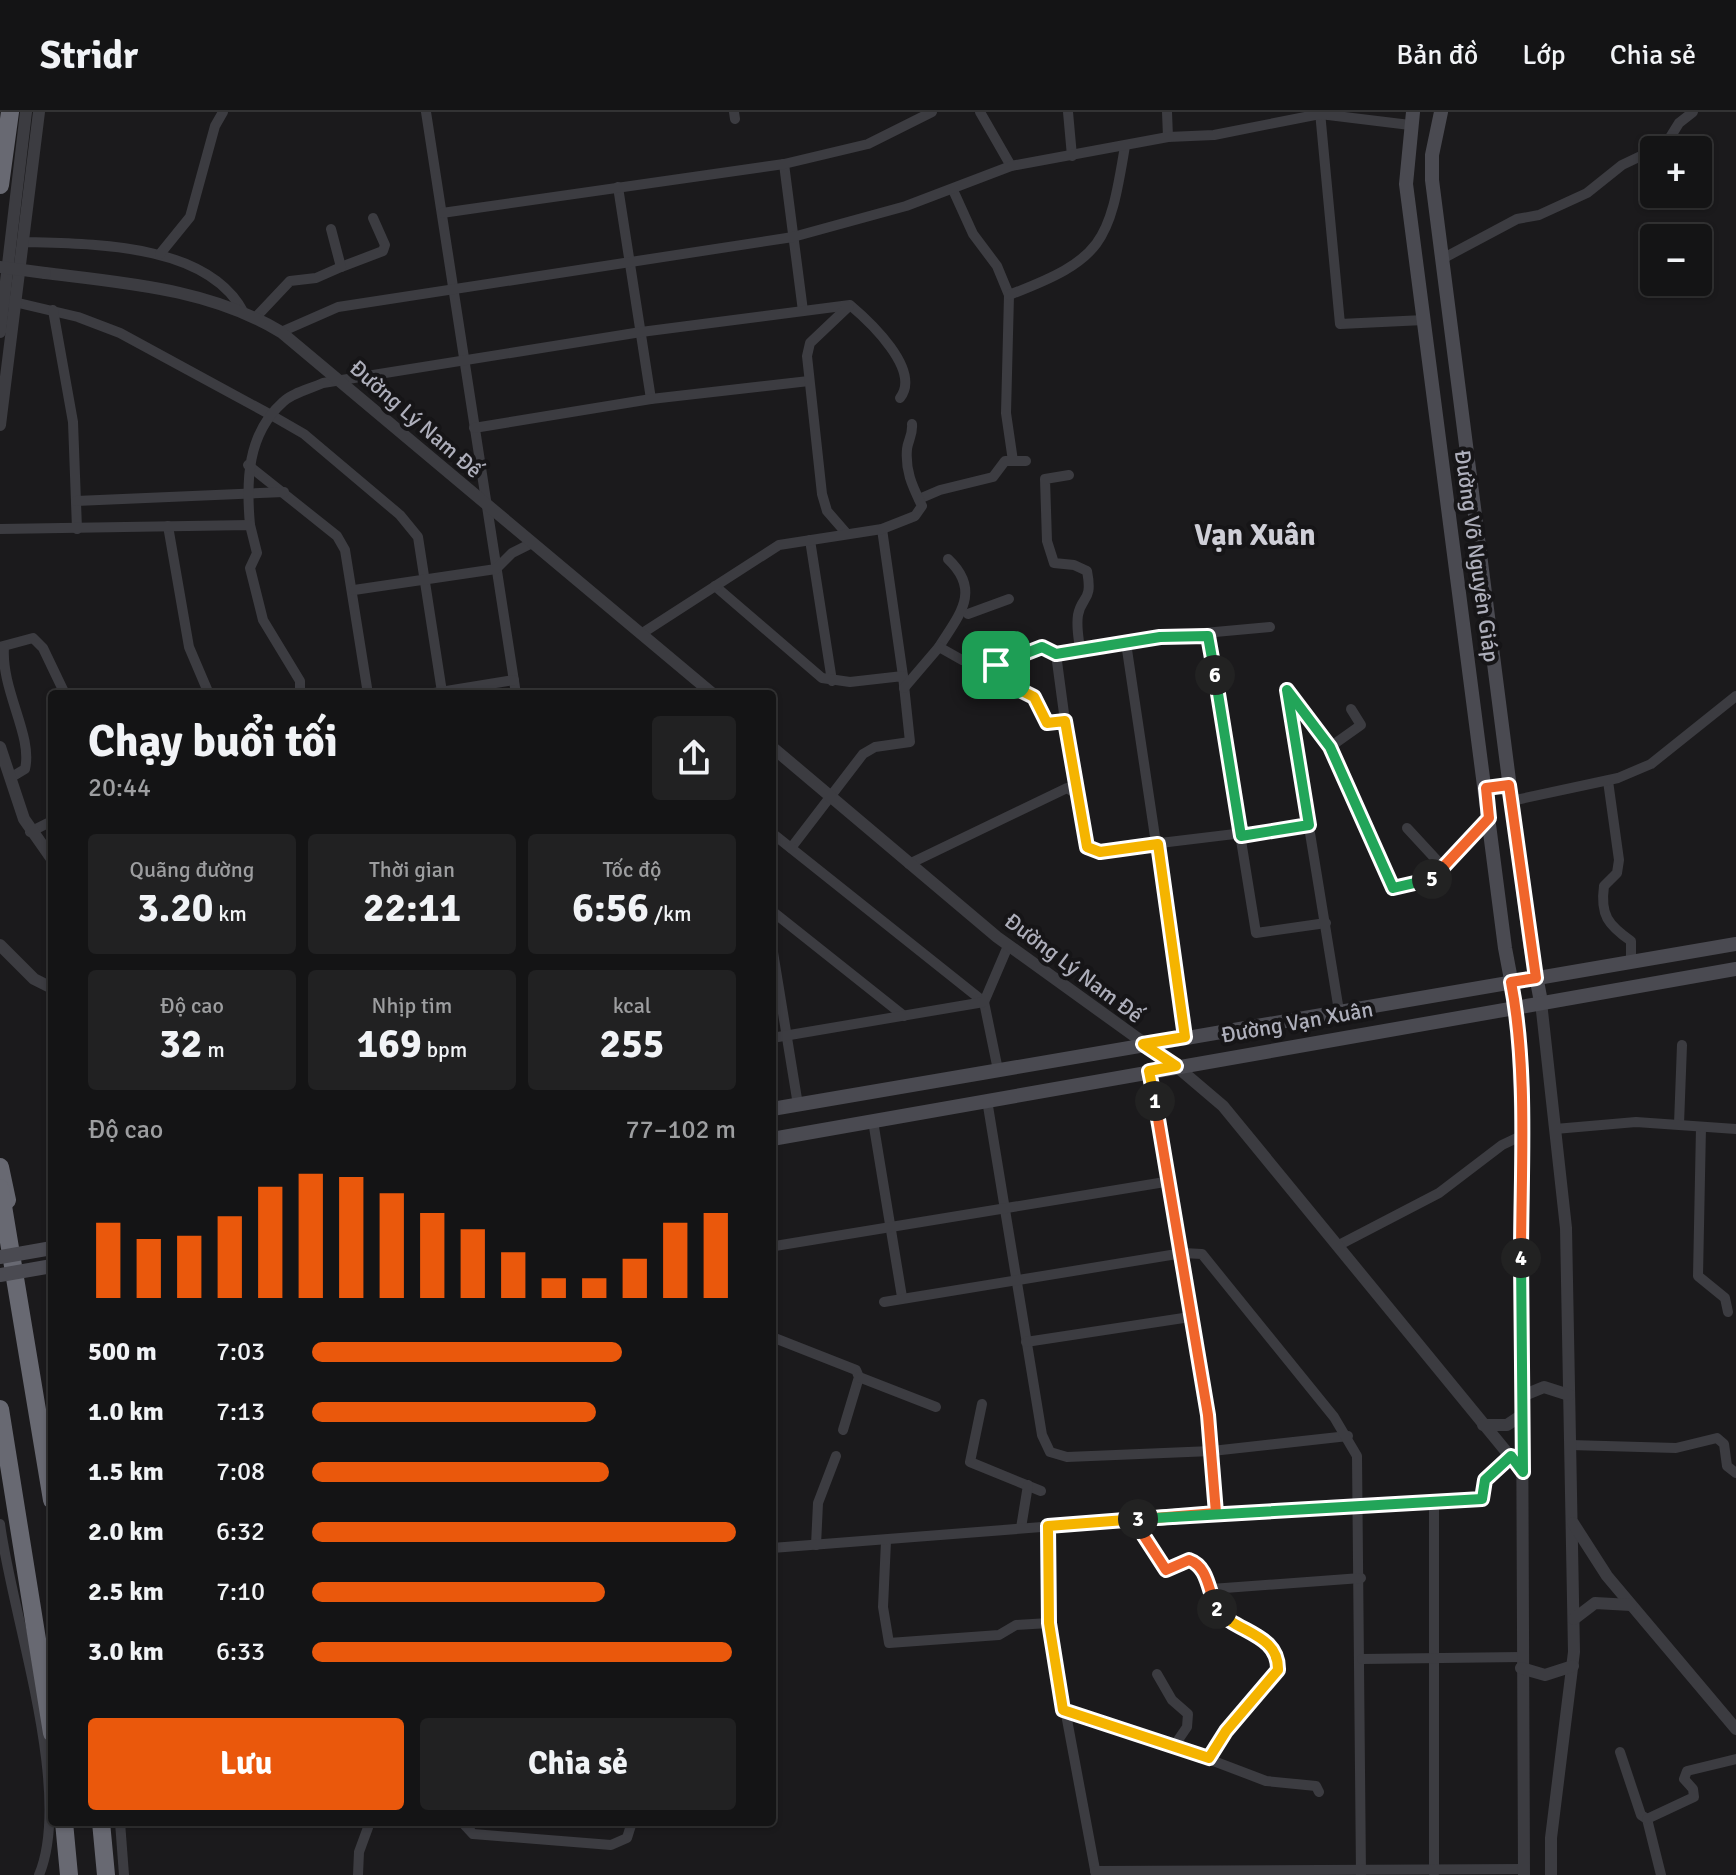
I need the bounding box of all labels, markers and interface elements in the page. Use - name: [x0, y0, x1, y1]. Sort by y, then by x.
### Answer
- text: Stridr: [40, 32, 138, 79]
- text: Bản đồ: [1396, 38, 1478, 72]
- text: Lớp: [1522, 38, 1566, 72]
- text: Chia sẻ: [1610, 38, 1696, 72]
- map controls: [1640, 136, 1712, 296]
- button: +: [1640, 136, 1712, 208]
- button: −: [1640, 224, 1712, 296]
- street label: Đường Lý Nam Đế: [344, 354, 488, 484]
- street label: Đường Võ Nguyên Giáp: [1449, 448, 1505, 664]
- district label: Vạn Xuân: [1194, 517, 1316, 554]
- pin: [962, 631, 1030, 699]
- icon: arrive: [974, 643, 1018, 687]
- pin: 6: [1195, 655, 1235, 695]
- text: 6: [1209, 661, 1221, 688]
- text: Chạy buổi tối: [88, 715, 338, 769]
- button: share: [652, 716, 736, 800]
- text: 20:44: [88, 772, 151, 804]
- text: Quãng đường: [130, 856, 254, 883]
- text: Thời gian: [369, 856, 455, 883]
- text: Tốc độ: [603, 856, 661, 883]
- pin: 5: [1412, 859, 1452, 899]
- text: 5: [1426, 865, 1438, 892]
- text: 3.20: [137, 883, 213, 933]
- text: 22:11: [363, 883, 461, 933]
- text: 6:56: [572, 883, 649, 933]
- text: km: [213, 900, 247, 927]
- text: /km: [649, 900, 692, 927]
- street label: Đường Lý Nam Đế: [999, 907, 1149, 1029]
- text: Độ cao: [160, 992, 224, 1019]
- text: Nhịp tim: [372, 992, 452, 1019]
- text: kcal: [613, 992, 651, 1019]
- street label: Đường Vạn Xuân: [1219, 995, 1375, 1049]
- text: 32: [159, 1019, 202, 1069]
- text: 169: [357, 1019, 422, 1069]
- text: 255: [600, 1019, 664, 1069]
- text: m: [202, 1036, 225, 1063]
- text: bpm: [422, 1036, 467, 1063]
- pin: 1: [1135, 1081, 1175, 1121]
- text: 1: [1149, 1087, 1161, 1114]
- text: Độ cao: [88, 1114, 163, 1146]
- text: 77–102 m: [626, 1114, 736, 1146]
- pin: 4: [1501, 1238, 1541, 1278]
- text: 4: [1515, 1244, 1527, 1271]
- text: 500 m: [88, 1336, 157, 1368]
- text: 7:03: [216, 1336, 265, 1368]
- text: 1.0 km: [88, 1396, 164, 1428]
- text: 7:13: [216, 1396, 265, 1428]
- text: 1.5 km: [88, 1456, 164, 1488]
- text: 7:08: [216, 1456, 265, 1488]
- pin: 3: [1118, 1499, 1158, 1539]
- text: 3: [1132, 1505, 1144, 1532]
- text: 2.0 km: [88, 1516, 164, 1548]
- text: 6:32: [216, 1516, 265, 1548]
- text: 2.5 km: [88, 1576, 164, 1608]
- text: 7:10: [216, 1576, 265, 1608]
- pin: 2: [1197, 1589, 1237, 1629]
- text: 2: [1211, 1595, 1223, 1622]
- text: 3.0 km: [88, 1636, 164, 1668]
- text: 6:33: [216, 1636, 265, 1668]
- button: Lưu: [88, 1718, 404, 1810]
- button: Chia sẻ: [420, 1718, 736, 1810]

